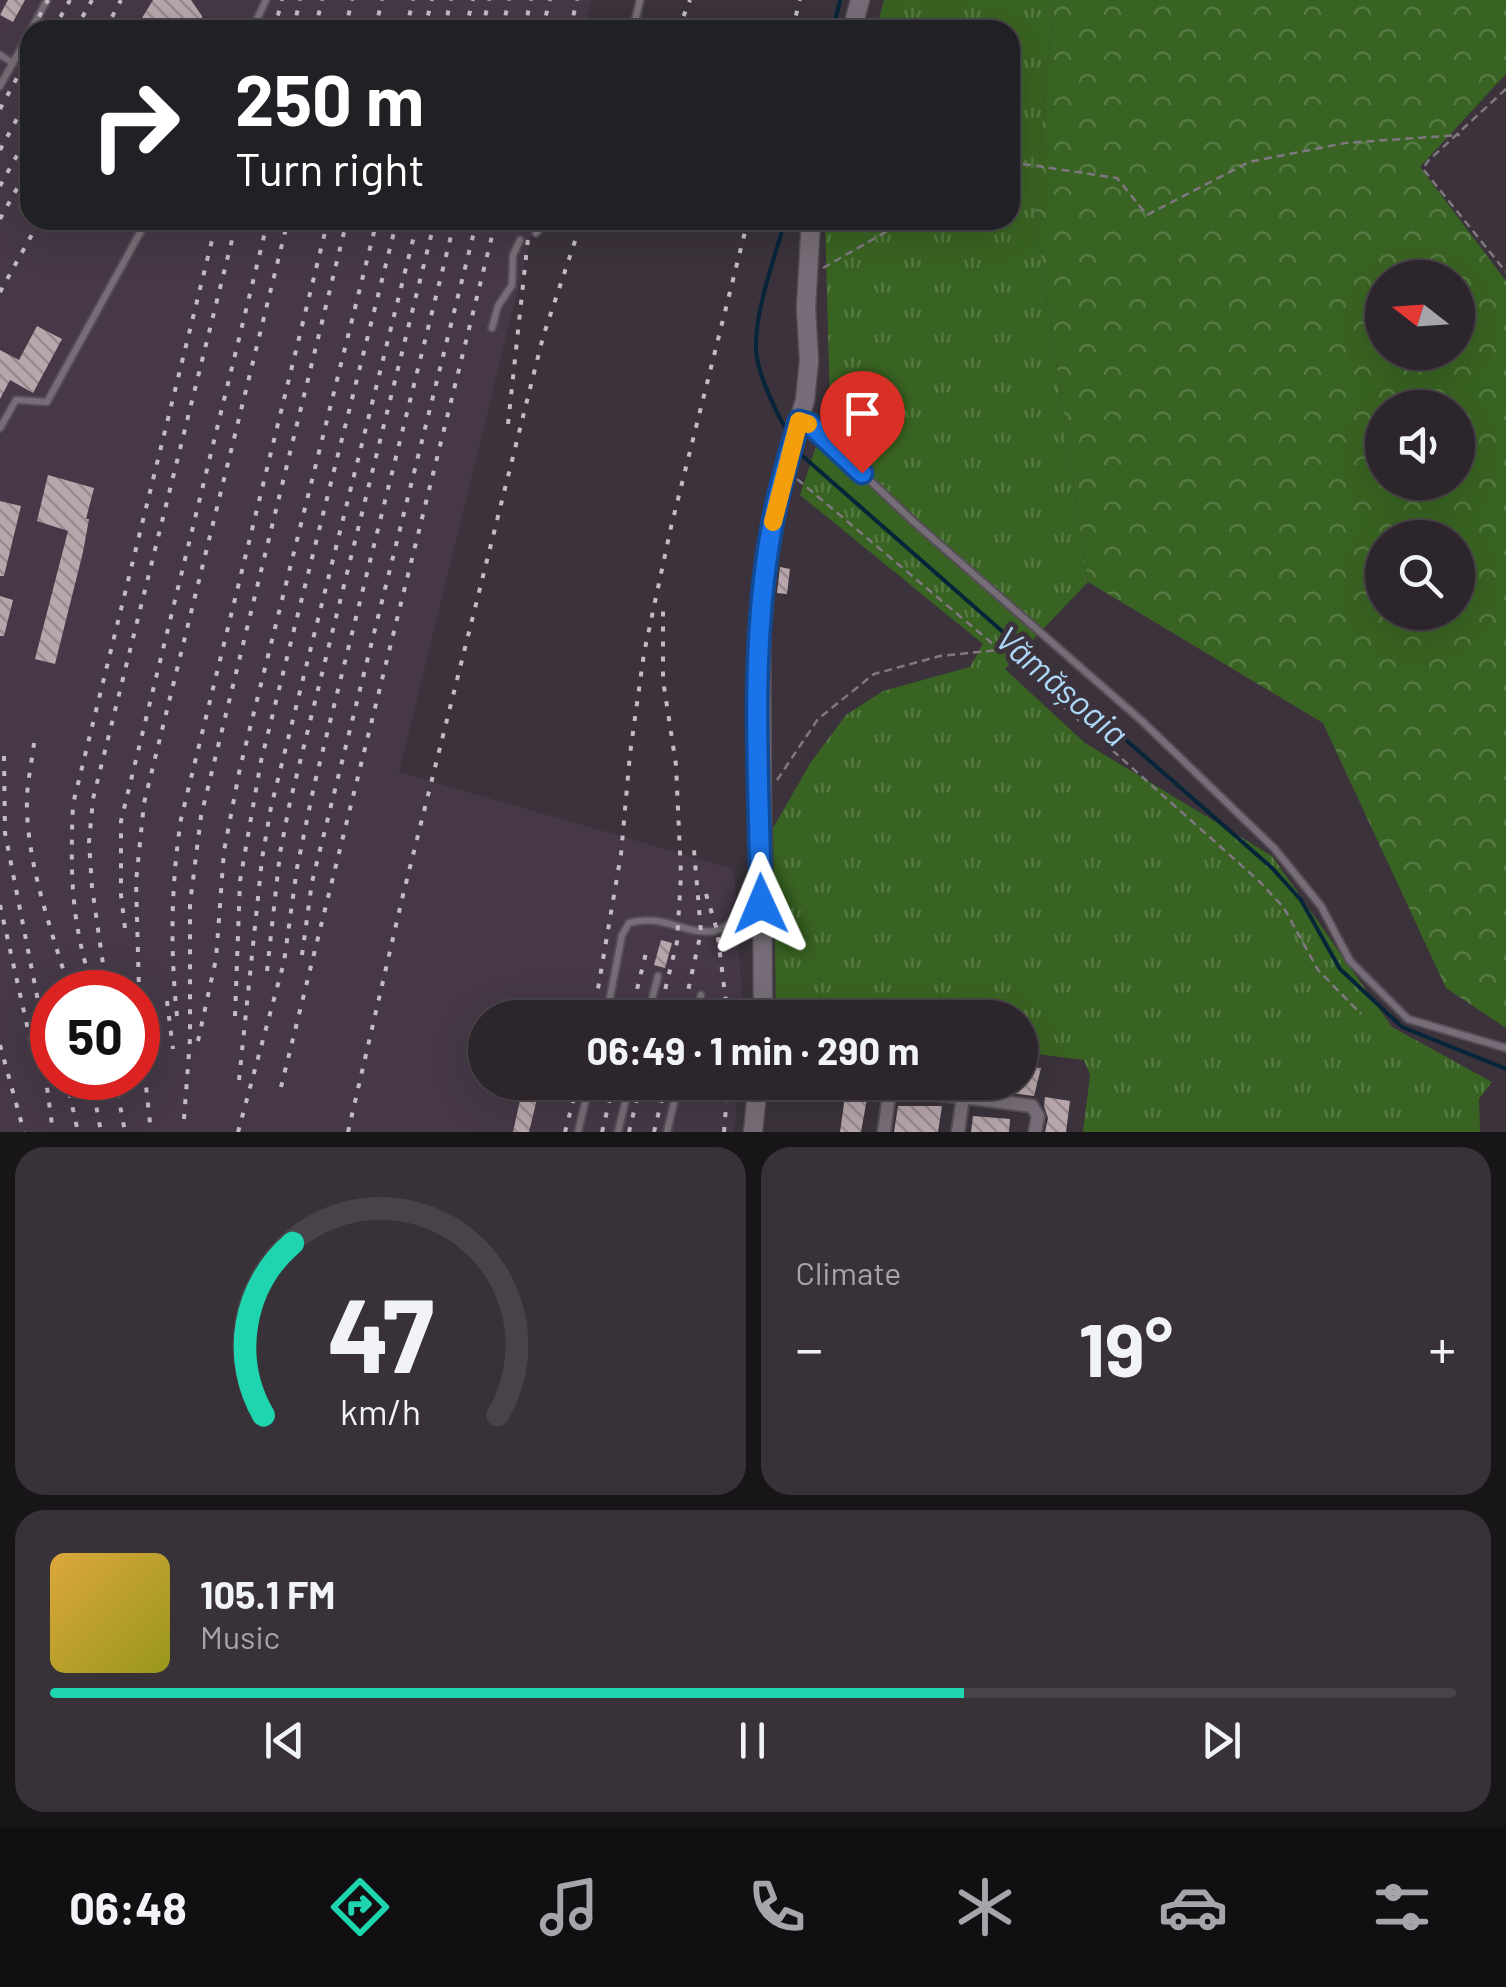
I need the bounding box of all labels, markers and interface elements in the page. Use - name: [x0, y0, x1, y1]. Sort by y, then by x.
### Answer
- text: 250 m: [235, 56, 424, 140]
- icon: right: [70, 60, 200, 190]
- text: Turn right: [235, 141, 425, 195]
- north arrow: [1365, 260, 1475, 370]
- map controls: [1365, 260, 1475, 630]
- pin: [820, 371, 905, 474]
- icon: arrive: [835, 386, 890, 441]
- button: sound: [1365, 390, 1475, 500]
- button: search: [1365, 520, 1475, 630]
- water label: Vămășoaia: [988, 616, 1138, 754]
- position arrow: [709, 852, 813, 956]
- speed limit sign: 50: [30, 970, 160, 1100]
- text: 06:49 · 1 min · 290 m: [586, 1027, 920, 1073]
- text: Climate: [796, 1253, 901, 1291]
- text: 47: [327, 1269, 434, 1394]
- text: 19°: [1078, 1302, 1173, 1392]
- text: −: [796, 1314, 823, 1380]
- text: +: [1428, 1314, 1456, 1380]
- text: km/h: [340, 1389, 421, 1432]
- text: 105.1 FM: [200, 1571, 335, 1617]
- text: Music: [200, 1617, 280, 1655]
- icon: previous: [257, 1713, 312, 1768]
- icon: pause: [725, 1713, 780, 1768]
- icon: next: [1194, 1713, 1249, 1768]
- icon: directions: [325, 1872, 395, 1942]
- icon: music: [534, 1872, 604, 1942]
- icon: phone: [742, 1872, 812, 1942]
- icon: climate: [950, 1872, 1020, 1942]
- icon: car: [1158, 1872, 1228, 1942]
- icon: filters: [1367, 1872, 1437, 1942]
- text: 06:48: [69, 1880, 187, 1934]

